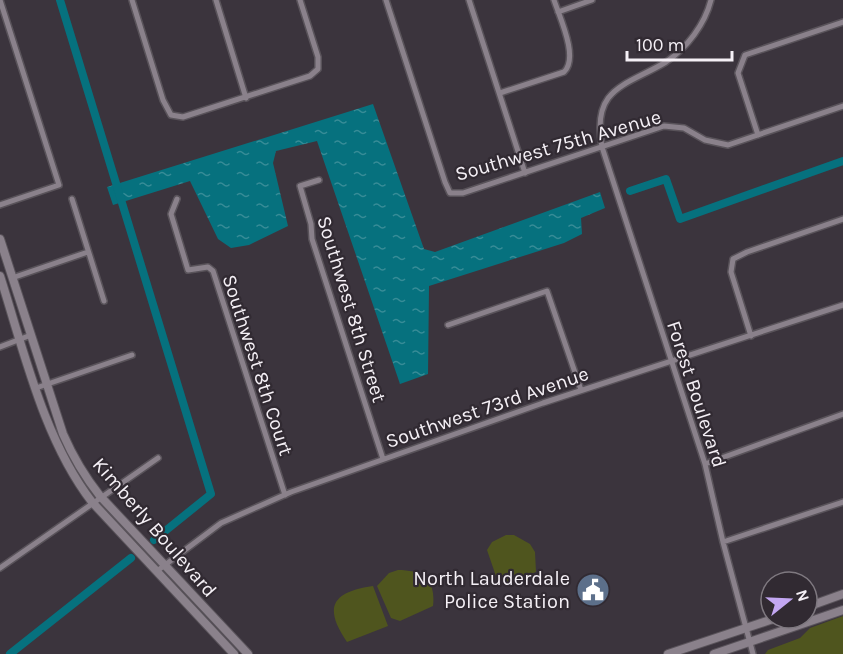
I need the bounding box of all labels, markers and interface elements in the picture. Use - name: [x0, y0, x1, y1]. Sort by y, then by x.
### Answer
- scale bar: [627, 24, 732, 62]
- text: 100 m: [636, 34, 684, 56]
- street label: Southwest 75th Avenue: [453, 105, 664, 186]
- street label: Southwest 8th Street: [312, 213, 391, 406]
- street label: Southwest 8th Court: [217, 272, 298, 459]
- street label: Forest Boulevard: [662, 318, 731, 470]
- street label: Southwest 73rd Avenue: [383, 362, 592, 453]
- street label: Kimberly Boulevard: [88, 453, 221, 602]
- place label: North Lauderdale Police Station: [413, 567, 570, 613]
- north arrow: [759, 570, 819, 630]
- public building icon: North Lauderdale Police Station: [575, 572, 611, 608]
- text: N: [792, 587, 814, 604]

